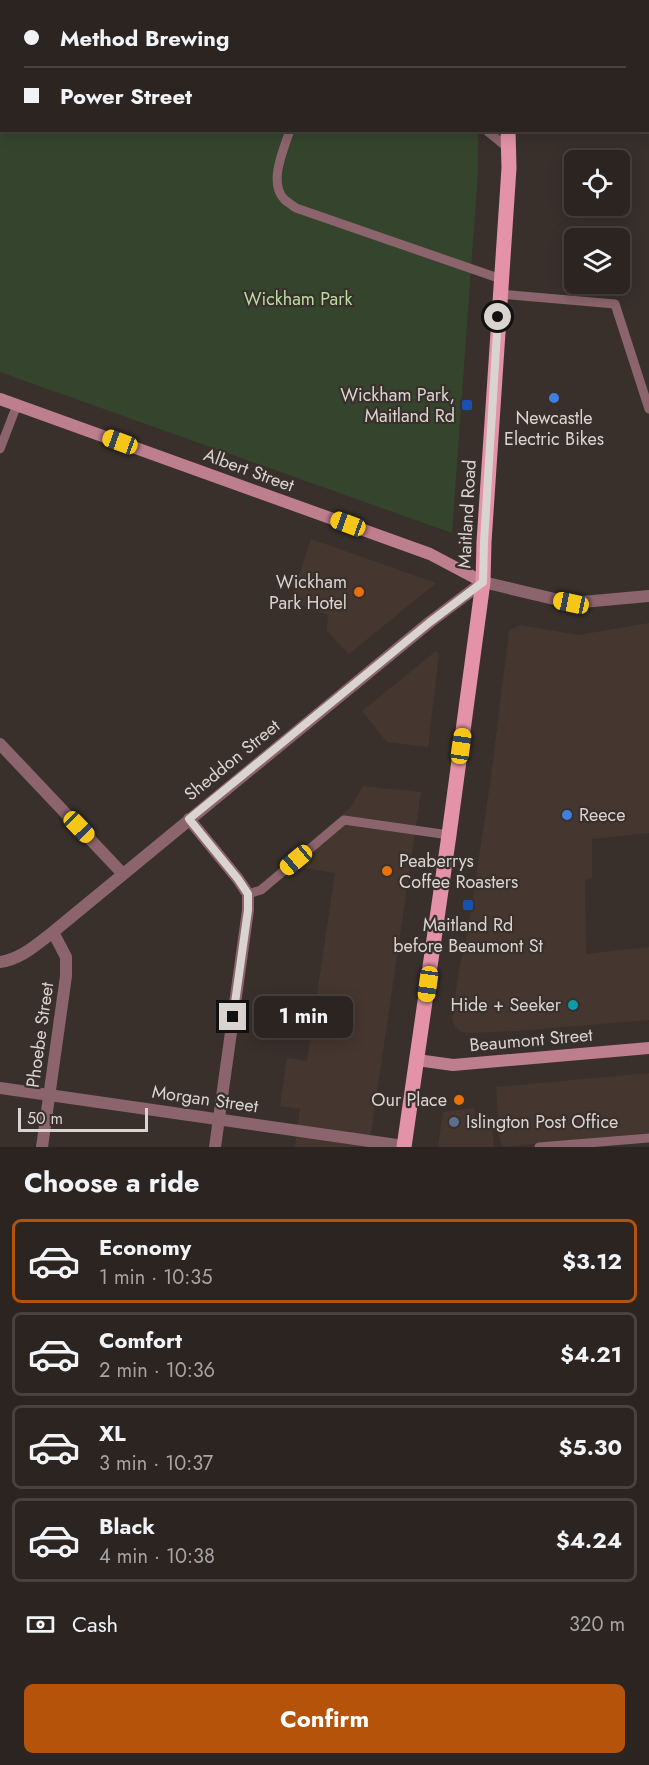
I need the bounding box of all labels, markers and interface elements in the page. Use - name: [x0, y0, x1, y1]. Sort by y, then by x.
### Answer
- text: Method Brewing: [60, 22, 229, 54]
- text: Power Street: [60, 80, 192, 112]
- map controls: [564, 150, 630, 294]
- button: locate: [564, 150, 630, 216]
- button: layers: [564, 228, 630, 294]
- park label: Wickham Park: [244, 286, 352, 312]
- route start: [484, 303, 511, 330]
- place label: Wickham Park, Maitland Rd: [340, 382, 455, 429]
- marker: Newcastle Electric Bikes: [547, 391, 561, 405]
- marker: Wickham Park, Maitland Rd: [460, 398, 474, 412]
- place label: Newcastle Electric Bikes: [504, 405, 604, 452]
- car: [100, 427, 140, 457]
- street label: Albert Street: [200, 442, 298, 499]
- street label: Maitland Road: [451, 459, 483, 569]
- car: [328, 509, 368, 539]
- place label: Wickham Park Hotel: [269, 569, 347, 616]
- marker: Wickham Park Hotel: [352, 585, 366, 599]
- car: [552, 590, 590, 616]
- street label: Sheddon Street: [178, 713, 286, 807]
- car: [450, 727, 472, 765]
- place label: Reece: [579, 802, 626, 828]
- car: [60, 808, 98, 846]
- marker: Reece: [560, 808, 574, 822]
- car: [276, 842, 316, 878]
- place label: Peaberrys Coffee Roasters: [399, 848, 518, 895]
- marker: Peaberrys Coffee Roasters: [380, 864, 394, 878]
- marker: Maitland Rd before Beaumont St: [461, 898, 475, 912]
- place label: Maitland Rd before Beaumont St: [393, 912, 544, 959]
- car: [417, 965, 439, 1003]
- street label: Phoebe Street: [20, 980, 60, 1089]
- place label: Hide + Seeker: [451, 992, 562, 1018]
- callout: 1 min: [254, 996, 353, 1038]
- marker: Hide + Seeker: [566, 998, 580, 1012]
- text: 1 min: [279, 1002, 328, 1031]
- route end: [219, 1003, 246, 1030]
- street label: Beaumont Street: [468, 1022, 594, 1058]
- street label: Morgan Street: [150, 1079, 260, 1119]
- place label: Our Place: [371, 1087, 447, 1113]
- marker: Our Place: [452, 1093, 466, 1107]
- scale bar: [18, 1105, 148, 1132]
- text: 50 m: [27, 1107, 63, 1130]
- place label: Islington Post Office: [466, 1109, 618, 1135]
- marker: Islington Post Office: [447, 1115, 461, 1129]
- text: Choose a ride: [24, 1163, 199, 1202]
- text: Economy: [99, 1231, 191, 1263]
- icon: car: [27, 1234, 81, 1288]
- text: $3.12: [562, 1245, 622, 1277]
- text: 1 min · 10:35: [99, 1263, 213, 1292]
- text: Comfort: [99, 1324, 182, 1356]
- icon: car: [27, 1327, 81, 1381]
- text: $4.21: [560, 1338, 622, 1370]
- text: 2 min · 10:36: [99, 1356, 215, 1385]
- text: XL: [99, 1417, 126, 1449]
- icon: car: [27, 1420, 81, 1474]
- text: $5.30: [559, 1431, 622, 1463]
- text: 3 min · 10:37: [99, 1449, 213, 1478]
- text: Black: [99, 1510, 155, 1542]
- icon: car: [27, 1513, 81, 1567]
- text: $4.24: [556, 1524, 622, 1556]
- text: 4 min · 10:38: [99, 1542, 215, 1571]
- icon: cash: [24, 1608, 57, 1641]
- text: Cash: [72, 1608, 118, 1640]
- text: 320 m: [569, 1610, 625, 1639]
- button: Confirm: [24, 1684, 625, 1753]

